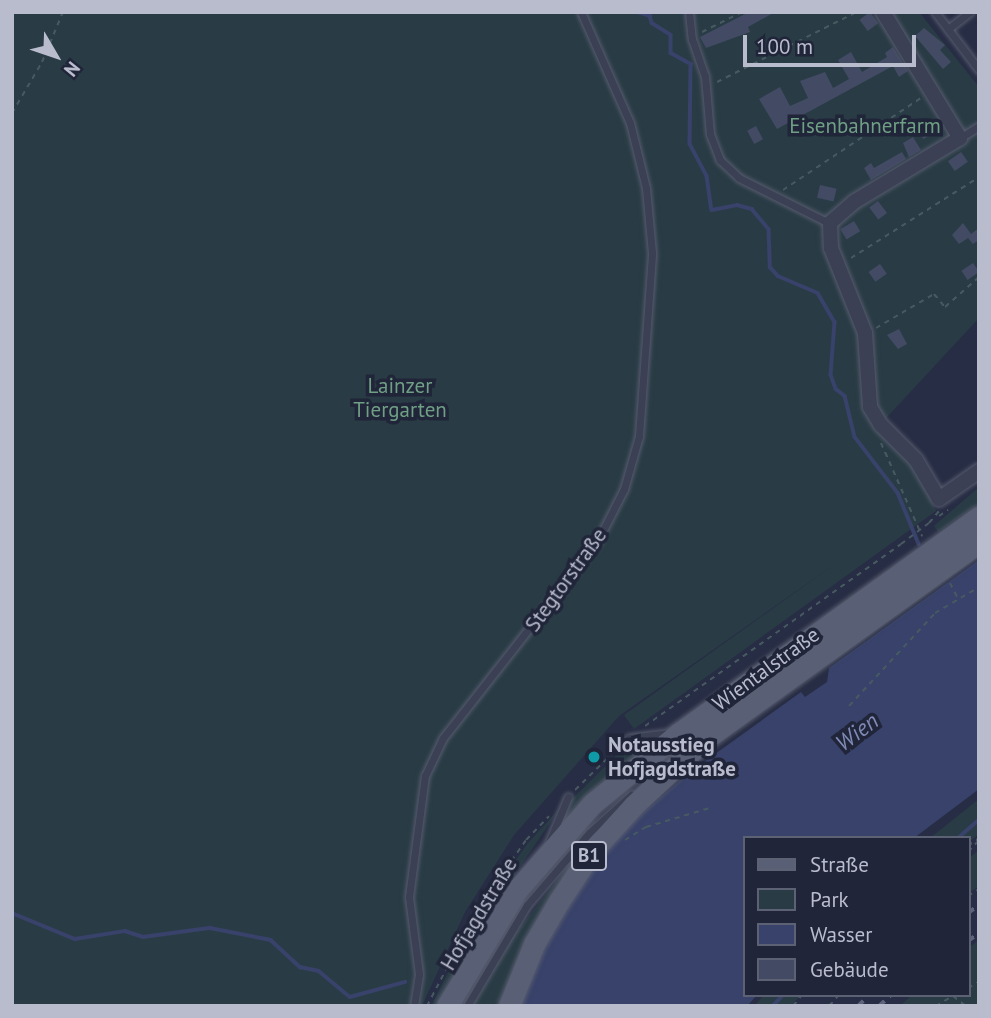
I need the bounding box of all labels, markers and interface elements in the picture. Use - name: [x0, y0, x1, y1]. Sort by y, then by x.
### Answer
- north arrow: [21, 21, 91, 91]
- scale bar: [746, 21, 919, 65]
- text: 100 m: [756, 33, 813, 60]
- text: N: [59, 57, 86, 82]
- park label: Eisenbahnerfarm: [789, 113, 941, 139]
- park label: Lainzer Tiergarten: [353, 373, 447, 423]
- street label: Stegtorstraße: [520, 523, 612, 637]
- street label: Wientalstraße: [708, 622, 824, 716]
- water label: Wien: [830, 707, 884, 757]
- place label: Notausstieg Hofjagdstraße: [608, 732, 736, 782]
- marker: Notausstieg Hofjagdstraße: [586, 749, 602, 765]
- legend: [743, 836, 970, 997]
- road number: B1: [570, 841, 608, 872]
- text: Straße: [810, 851, 869, 878]
- street label: Hofjagdstraße: [435, 853, 523, 975]
- text: Park: [810, 886, 849, 913]
- text: Wasser: [810, 921, 872, 948]
- text: Gebäude: [810, 956, 889, 983]

